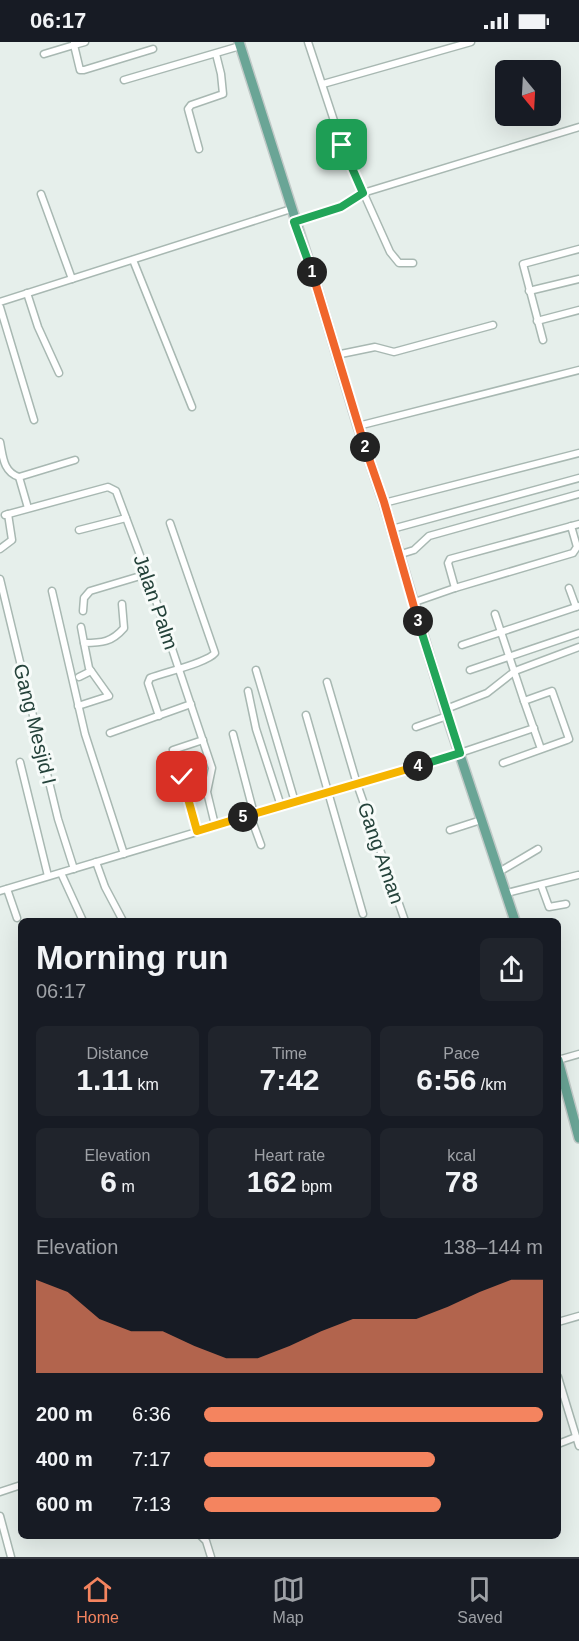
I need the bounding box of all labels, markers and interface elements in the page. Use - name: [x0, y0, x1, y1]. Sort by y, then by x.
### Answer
- text: 06:17: [30, 8, 86, 33]
- north arrow: [495, 60, 561, 126]
- map controls: [495, 60, 561, 126]
- pin: [316, 119, 367, 170]
- icon: arrive: [325, 128, 358, 161]
- pin: 1: [297, 257, 327, 287]
- text: 1: [308, 263, 316, 280]
- pin: 2: [350, 432, 380, 462]
- text: 2: [361, 438, 369, 455]
- street label: Jalan Palm: [129, 552, 183, 652]
- pin: 3: [403, 606, 433, 636]
- text: 3: [414, 612, 422, 629]
- street label: Gang Mesjid I: [9, 661, 61, 787]
- pin: [156, 751, 207, 802]
- pin: 4: [403, 751, 433, 781]
- text: 4: [414, 757, 422, 774]
- icon: check: [165, 760, 198, 793]
- street label: Gang Aman: [353, 799, 409, 907]
- pin: 5: [228, 802, 258, 832]
- text: 5: [239, 808, 247, 825]
- button: share: [480, 938, 543, 1001]
- text: Morning run: [36, 939, 228, 976]
- text: 06:17: [36, 980, 86, 1002]
- text: Distance: [86, 1045, 149, 1062]
- text: Time: [272, 1045, 307, 1062]
- text: Pace: [443, 1045, 480, 1062]
- text: 1.11: [76, 1063, 133, 1096]
- text: 7:42: [259, 1063, 320, 1096]
- text: 6:56: [416, 1063, 476, 1096]
- text: km: [133, 1076, 159, 1093]
- text: /km: [476, 1076, 507, 1093]
- text: Elevation: [85, 1147, 150, 1164]
- text: Heart rate: [254, 1147, 325, 1164]
- text: kcal: [447, 1147, 476, 1164]
- text: 6: [100, 1165, 117, 1198]
- text: 162: [247, 1165, 297, 1198]
- text: 78: [445, 1165, 478, 1198]
- text: m: [117, 1178, 135, 1195]
- text: bpm: [297, 1178, 332, 1195]
- text: Elevation: [36, 1236, 118, 1258]
- text: 138–144 m: [443, 1236, 543, 1258]
- text: 200 m: [36, 1403, 93, 1425]
- text: 6:36: [132, 1403, 171, 1425]
- text: 400 m: [36, 1448, 93, 1470]
- text: 7:17: [132, 1448, 171, 1470]
- text: 600 m: [36, 1493, 93, 1515]
- text: 7:13: [132, 1493, 171, 1515]
- tab: Home: [76, 1573, 119, 1627]
- tab: Map: [272, 1573, 305, 1627]
- tab: Saved: [457, 1573, 503, 1627]

